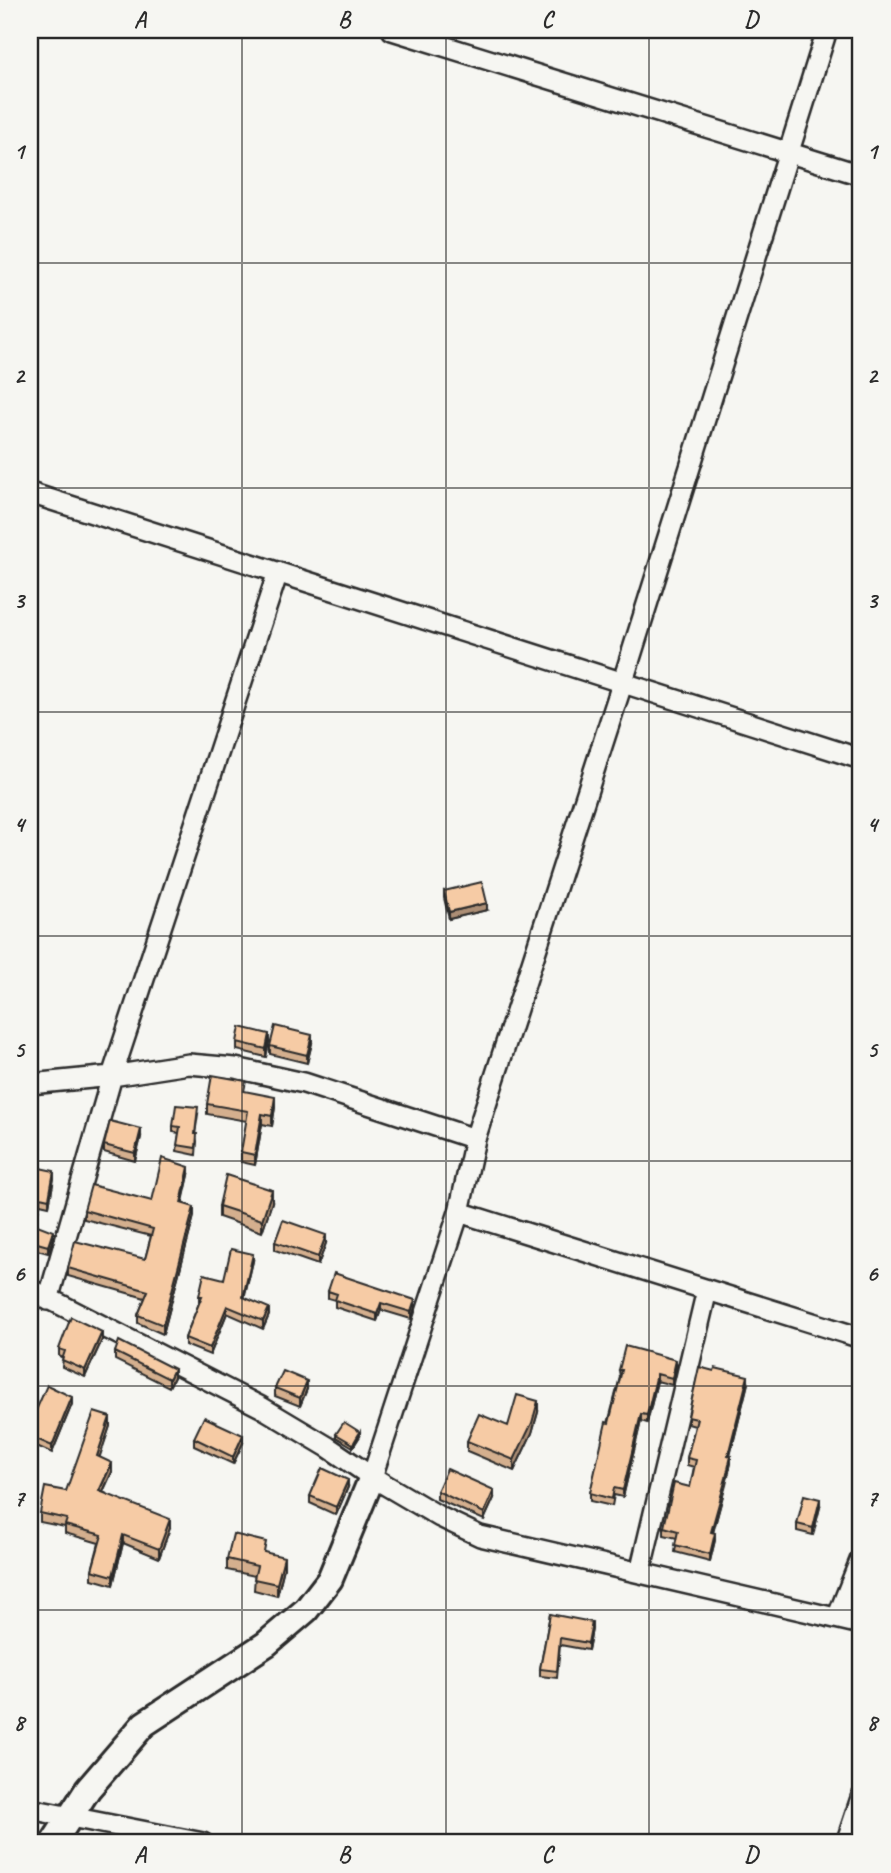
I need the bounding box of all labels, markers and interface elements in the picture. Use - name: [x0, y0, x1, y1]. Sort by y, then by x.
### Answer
- text: A: [134, 5, 148, 34]
- text: B: [338, 5, 352, 34]
- text: C: [542, 5, 556, 34]
- text: D: [744, 5, 760, 34]
- text: 1: [14, 137, 27, 166]
- text: 1: [867, 137, 880, 166]
- text: 2: [14, 361, 27, 390]
- text: 2: [867, 361, 880, 390]
- text: 3: [14, 586, 27, 615]
- text: 3: [867, 586, 880, 615]
- text: 4: [14, 810, 27, 839]
- text: 4: [867, 810, 880, 839]
- text: 5: [14, 1035, 26, 1064]
- text: 5: [867, 1035, 879, 1064]
- text: 6: [14, 1259, 27, 1288]
- text: 6: [867, 1259, 880, 1288]
- text: 7: [14, 1484, 27, 1513]
- text: 7: [867, 1484, 880, 1513]
- text: 8: [14, 1708, 27, 1737]
- text: 8: [867, 1708, 880, 1737]
- text: A: [134, 1840, 148, 1869]
- text: B: [338, 1840, 352, 1869]
- text: C: [542, 1840, 556, 1869]
- text: D: [744, 1840, 760, 1869]

